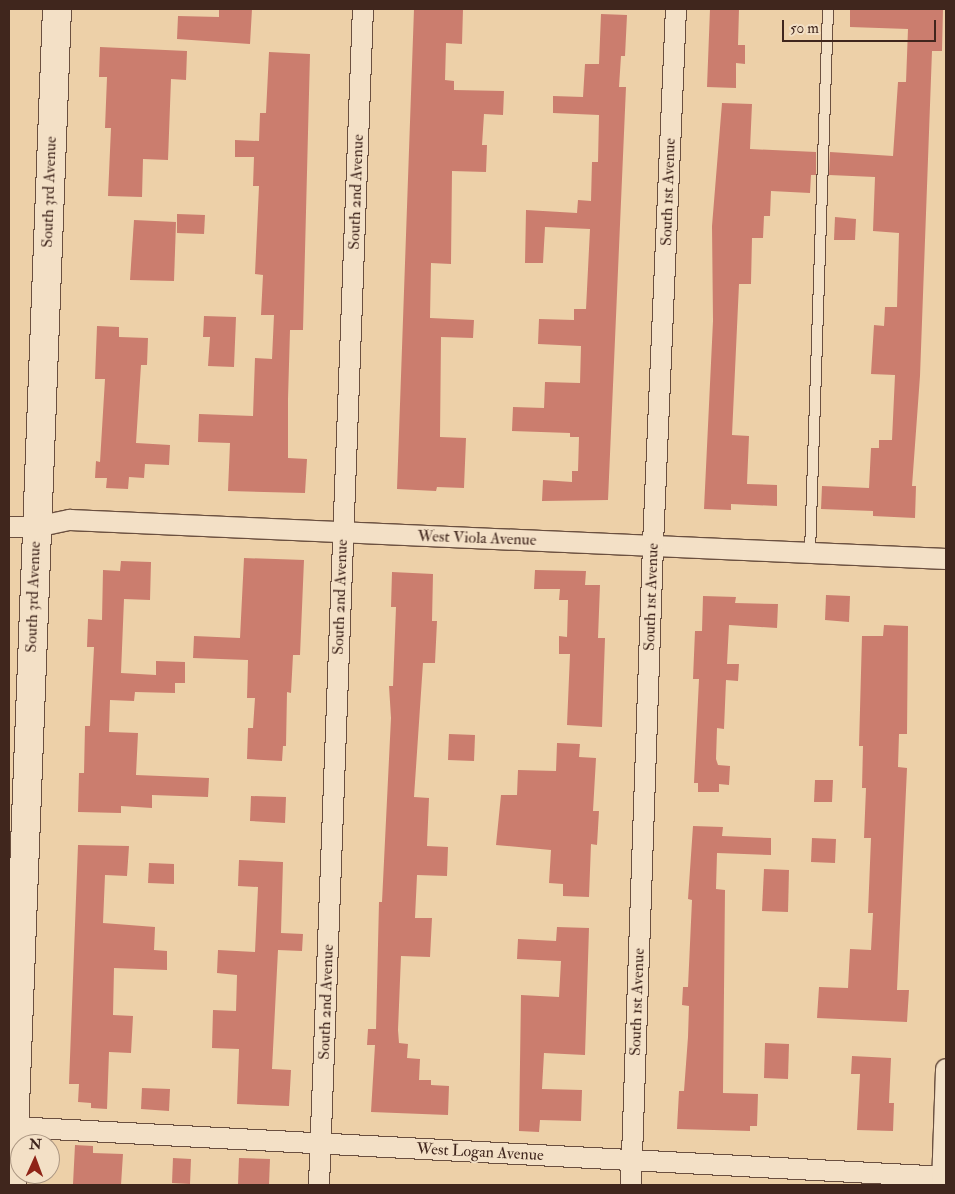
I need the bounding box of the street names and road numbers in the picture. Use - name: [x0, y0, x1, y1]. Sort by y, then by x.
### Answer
- street label: South 2nd Avenue: [344, 134, 368, 250]
- street label: South 3rd Avenue: [37, 136, 61, 248]
- street label: South 1st Avenue: [657, 138, 679, 246]
- street label: West Viola Avenue: [417, 526, 537, 550]
- street label: South 2nd Avenue: [328, 539, 352, 655]
- street label: South 3rd Avenue: [21, 541, 45, 653]
- street label: South 1st Avenue: [640, 543, 662, 651]
- street label: South 2nd Avenue: [314, 944, 338, 1060]
- street label: South 1st Avenue: [626, 948, 648, 1056]
- street label: West Logan Avenue: [416, 1139, 544, 1165]

